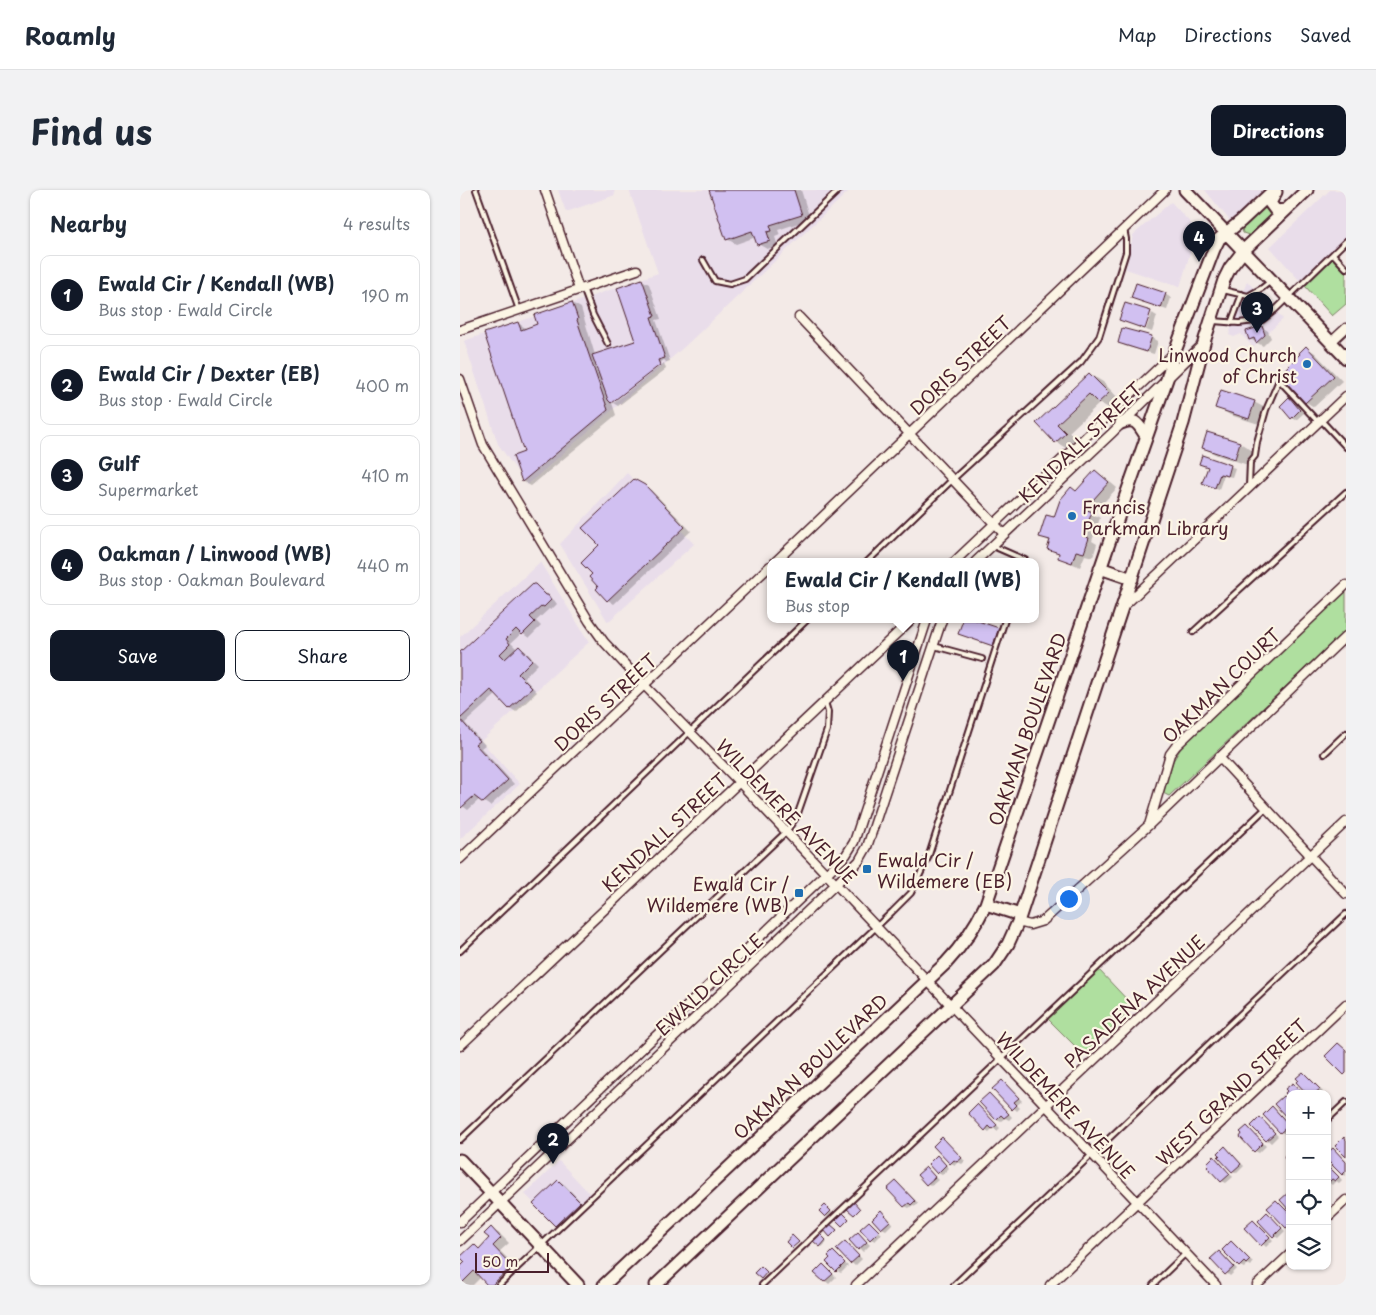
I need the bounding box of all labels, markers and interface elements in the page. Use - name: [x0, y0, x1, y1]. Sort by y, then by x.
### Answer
- text: Roamly: [25, 17, 116, 53]
- text: Map: [1118, 21, 1156, 48]
- text: Directions: [1184, 21, 1272, 48]
- text: Saved: [1300, 21, 1351, 48]
- text: Find us: [30, 104, 152, 157]
- button: Directions: [1211, 105, 1346, 156]
- text: Nearby: [50, 207, 127, 239]
- text: 4 results: [343, 211, 410, 235]
- pin: 4: [1183, 221, 1215, 262]
- text: Ewald Cir / Kendall (WB): [98, 269, 335, 297]
- text: 1: [63, 283, 71, 307]
- text: 190 m: [361, 283, 409, 307]
- pin: 3: [1241, 292, 1273, 333]
- text: Bus stop · Ewald Circle: [98, 297, 273, 321]
- street label: DORIS STREET: [903, 309, 1017, 421]
- place label: Linwood Church of Christ: [1158, 341, 1297, 389]
- marker: Linwood Church of Christ: [1301, 358, 1313, 370]
- text: Ewald Cir / Dexter (EB): [98, 359, 320, 387]
- text: 2: [61, 373, 73, 397]
- text: 400 m: [356, 373, 409, 397]
- street label: KENDALL STREET: [1012, 375, 1149, 508]
- text: Bus stop · Ewald Circle: [98, 387, 273, 411]
- text: Gulf: [98, 449, 139, 477]
- text: 3: [62, 463, 72, 487]
- text: 410 m: [361, 463, 409, 487]
- text: Supermarket: [98, 477, 198, 501]
- place label: Francis Parkman Library: [1082, 493, 1229, 541]
- marker: Francis Parkman Library: [1066, 510, 1078, 522]
- text: Oakman / Linwood (WB): [98, 539, 331, 567]
- text: 4: [62, 553, 72, 577]
- text: 440 m: [357, 553, 409, 577]
- popup: [767, 558, 1039, 623]
- text: Ewald Cir / Kendall (WB): [785, 565, 1021, 593]
- text: Bus stop · Oakman Boulevard: [98, 567, 325, 591]
- text: Bus stop: [785, 593, 850, 617]
- street label: OAKMAN COURT: [1156, 621, 1287, 749]
- street label: OAKMAN BOULEVARD: [981, 629, 1073, 829]
- button: Save: [50, 630, 225, 681]
- button: Share: [235, 630, 410, 681]
- pin: 1: [887, 640, 919, 681]
- street label: DORIS STREET: [547, 647, 663, 757]
- street label: WILDEMERE AVENUE: [710, 732, 864, 890]
- street label: KENDALL STREET: [595, 766, 733, 898]
- place label: Ewald Cir / Wildemere (EB): [877, 846, 1012, 894]
- marker: Ewald Cir / Wildemere (EB): [861, 863, 873, 875]
- place label: Ewald Cir / Wildemere (WB): [647, 870, 790, 918]
- your location: [1056, 886, 1082, 912]
- marker: Ewald Cir / Wildemere (WB): [793, 887, 805, 899]
- street label: EWALD CIRCLE: [649, 927, 769, 1041]
- street label: PASADENA AVENUE: [1057, 928, 1211, 1074]
- street label: OAKMAN BOULEVARD: [727, 987, 893, 1145]
- street label: WEST GRAND STREET: [1149, 1012, 1313, 1172]
- street label: WILDEMERE AVENUE: [990, 1025, 1142, 1185]
- map controls: [1286, 1090, 1331, 1270]
- button: +: [1286, 1090, 1331, 1135]
- pin: 2: [537, 1123, 569, 1164]
- button: −: [1286, 1135, 1331, 1180]
- button: locate: [1286, 1180, 1331, 1225]
- button: layers: [1286, 1225, 1331, 1270]
- scale bar: [475, 1250, 549, 1273]
- text: 50 m: [482, 1251, 518, 1272]

